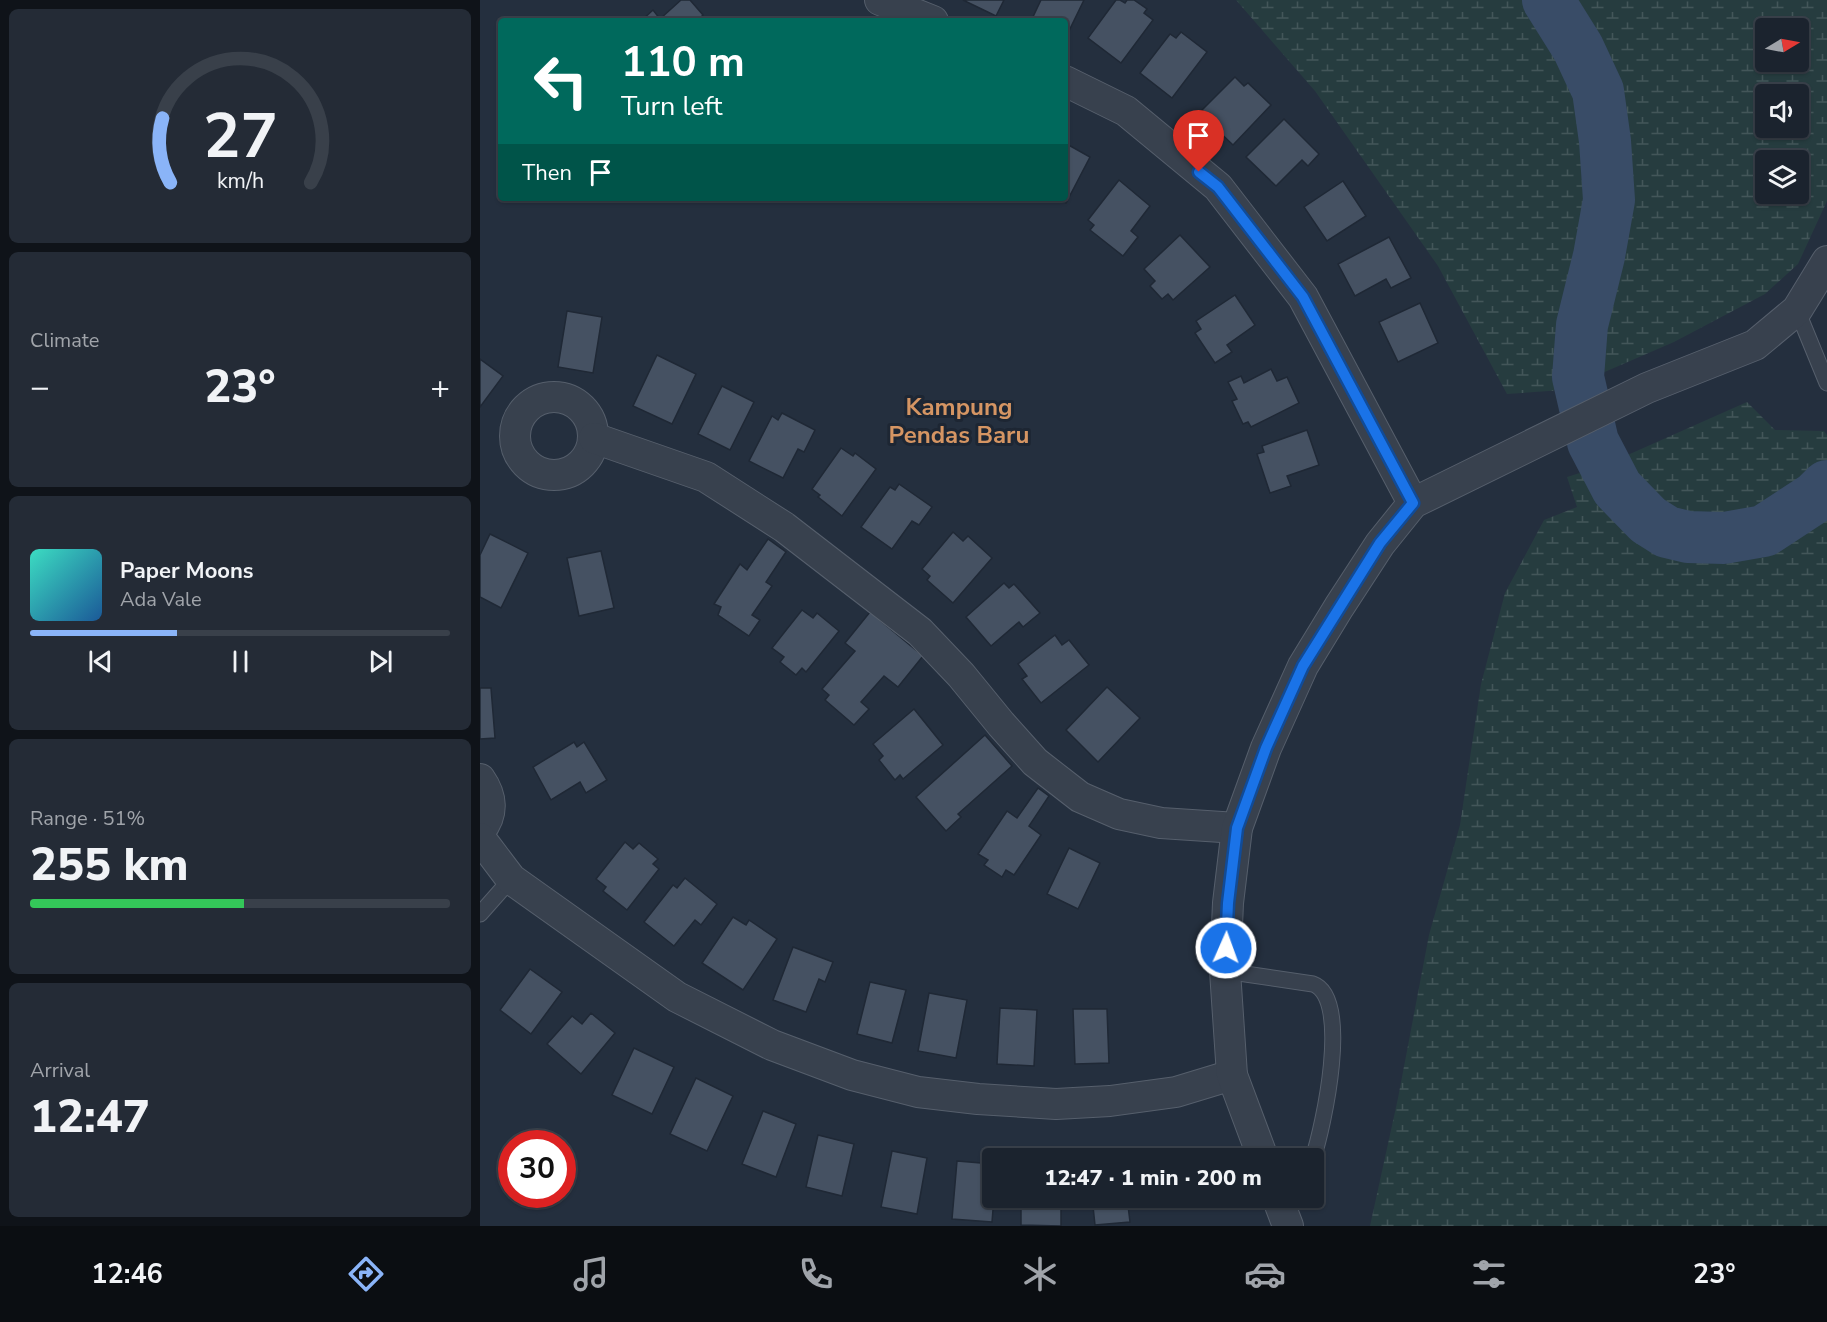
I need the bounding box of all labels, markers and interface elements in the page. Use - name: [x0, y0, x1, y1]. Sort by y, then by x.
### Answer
- north arrow: [1755, 18, 1809, 72]
- map controls: [1755, 18, 1809, 204]
- text: 110 m: [621, 34, 745, 91]
- icon: left: [522, 42, 600, 120]
- button: sound: [1755, 84, 1809, 138]
- text: Turn left: [621, 88, 722, 125]
- text: 27: [203, 94, 277, 179]
- pin: [1173, 110, 1224, 172]
- icon: arrive: [1182, 119, 1215, 152]
- button: layers: [1755, 150, 1809, 204]
- icon: arrive: [584, 156, 617, 189]
- text: Then: [522, 158, 572, 188]
- text: km/h: [216, 167, 264, 197]
- text: Climate: [30, 327, 99, 354]
- text: 23°: [204, 357, 276, 418]
- text: −: [30, 365, 50, 410]
- text: +: [430, 365, 450, 410]
- district label: Kampung Pendas Baru: [889, 391, 1029, 451]
- text: Paper Moons: [120, 556, 254, 586]
- text: Ada Vale: [120, 586, 202, 613]
- icon: previous: [84, 645, 117, 678]
- icon: pause: [224, 645, 257, 678]
- icon: next: [364, 645, 397, 678]
- text: Range · 51%: [30, 805, 145, 832]
- text: 255 km: [30, 835, 189, 896]
- position arrow: [1194, 916, 1258, 980]
- text: Arrival: [30, 1057, 90, 1084]
- text: 12:47: [30, 1087, 150, 1148]
- speed limit sign: 30: [498, 1130, 576, 1208]
- text: 12:47 · 1 min · 200 m: [1044, 1163, 1262, 1193]
- icon: directions: [345, 1253, 387, 1295]
- icon: music: [570, 1253, 612, 1295]
- icon: phone: [795, 1253, 837, 1295]
- icon: climate: [1019, 1253, 1061, 1295]
- icon: car: [1244, 1253, 1286, 1295]
- icon: filters: [1468, 1253, 1510, 1295]
- text: 12:46: [91, 1256, 163, 1293]
- text: 23°: [1693, 1256, 1736, 1293]

